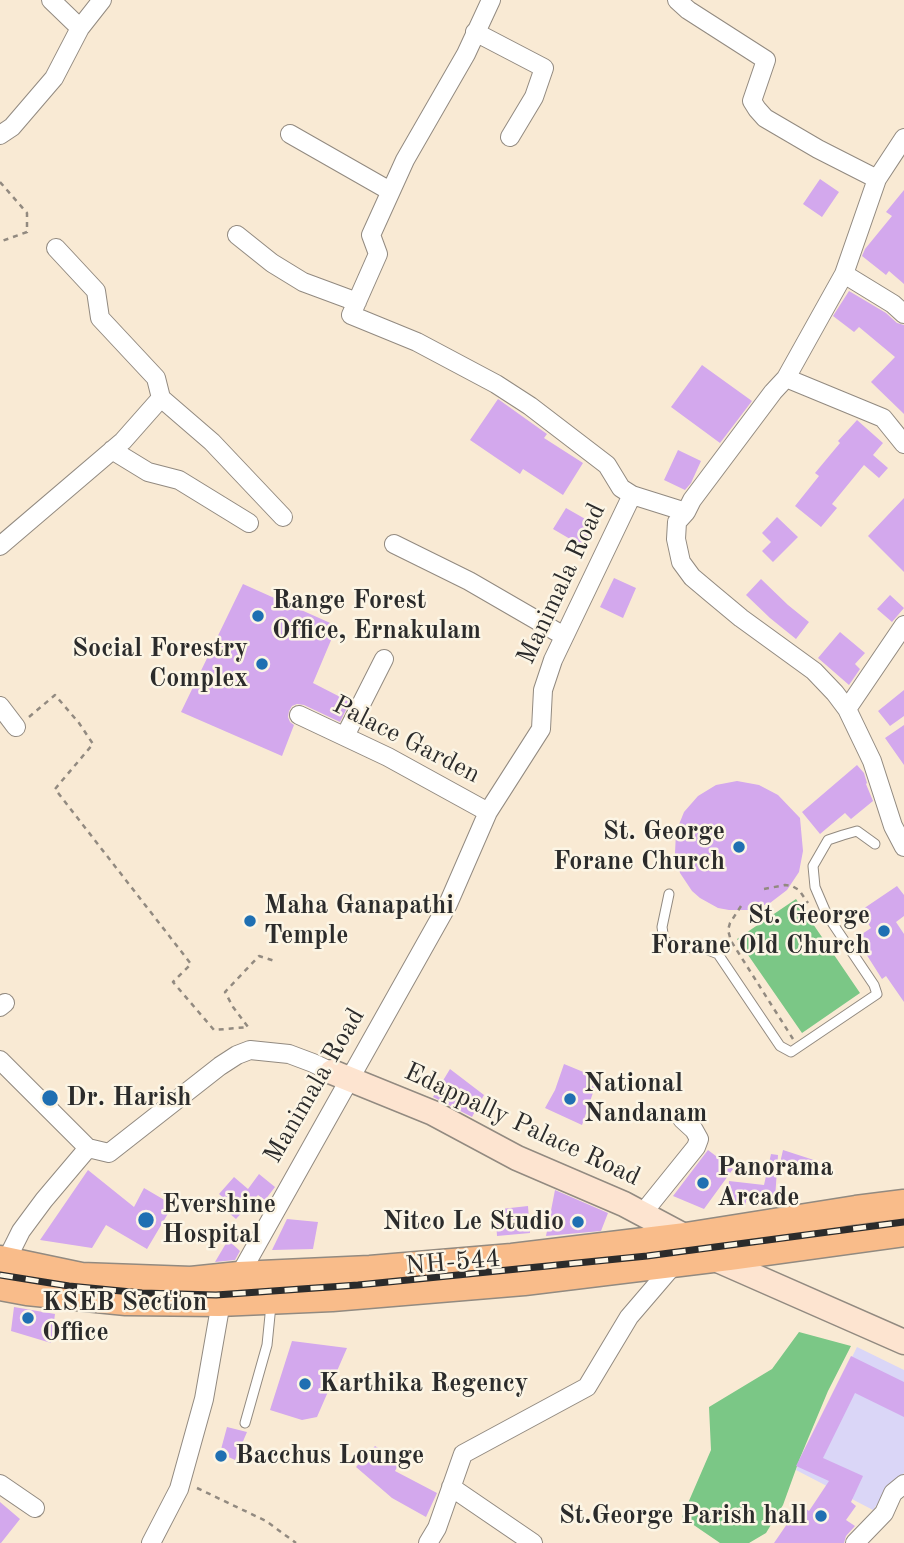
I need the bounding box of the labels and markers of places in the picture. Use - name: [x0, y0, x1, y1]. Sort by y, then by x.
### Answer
- place label: Range Forest Office, Ernakulam: [272, 585, 481, 646]
- marker: Range Forest Office, Ernakulam: [250, 608, 266, 624]
- place label: Social Forestry Complex: [72, 633, 248, 694]
- marker: Social Forestry Complex: [254, 656, 270, 672]
- place label: St. George Forane Church: [553, 816, 725, 878]
- marker: St. George Forane Church: [731, 839, 747, 855]
- place label: Maha Ganapathi Temple: [264, 890, 454, 951]
- place label: St. George Forane Old Church: [650, 900, 870, 962]
- marker: Maha Ganapathi Temple: [242, 913, 258, 929]
- marker: St. George Forane Old Church: [876, 923, 892, 939]
- place label: National Nandanam: [584, 1068, 707, 1130]
- place label: Dr. Harish: [66, 1082, 192, 1114]
- marker: Dr. Harish: [40, 1088, 60, 1108]
- marker: National Nandanam: [562, 1091, 578, 1107]
- place label: Panorama Arcade: [717, 1152, 833, 1214]
- marker: Panorama Arcade: [695, 1175, 711, 1191]
- place label: Evershine Hospital: [162, 1189, 276, 1250]
- place label: Nitco Le Studio: [383, 1206, 564, 1238]
- marker: Evershine Hospital: [136, 1210, 156, 1230]
- marker: Nitco Le Studio: [570, 1214, 586, 1230]
- place label: KSEB Section Office: [42, 1287, 207, 1348]
- marker: KSEB Section Office: [20, 1310, 36, 1326]
- place label: Karthika Regency: [319, 1368, 528, 1400]
- marker: Karthika Regency: [297, 1376, 313, 1392]
- place label: Bacchus Lounge: [235, 1440, 424, 1472]
- marker: Bacchus Lounge: [213, 1448, 229, 1464]
- place label: St.George Parish hall: [559, 1500, 807, 1532]
- marker: St.George Parish hall: [813, 1508, 829, 1524]

